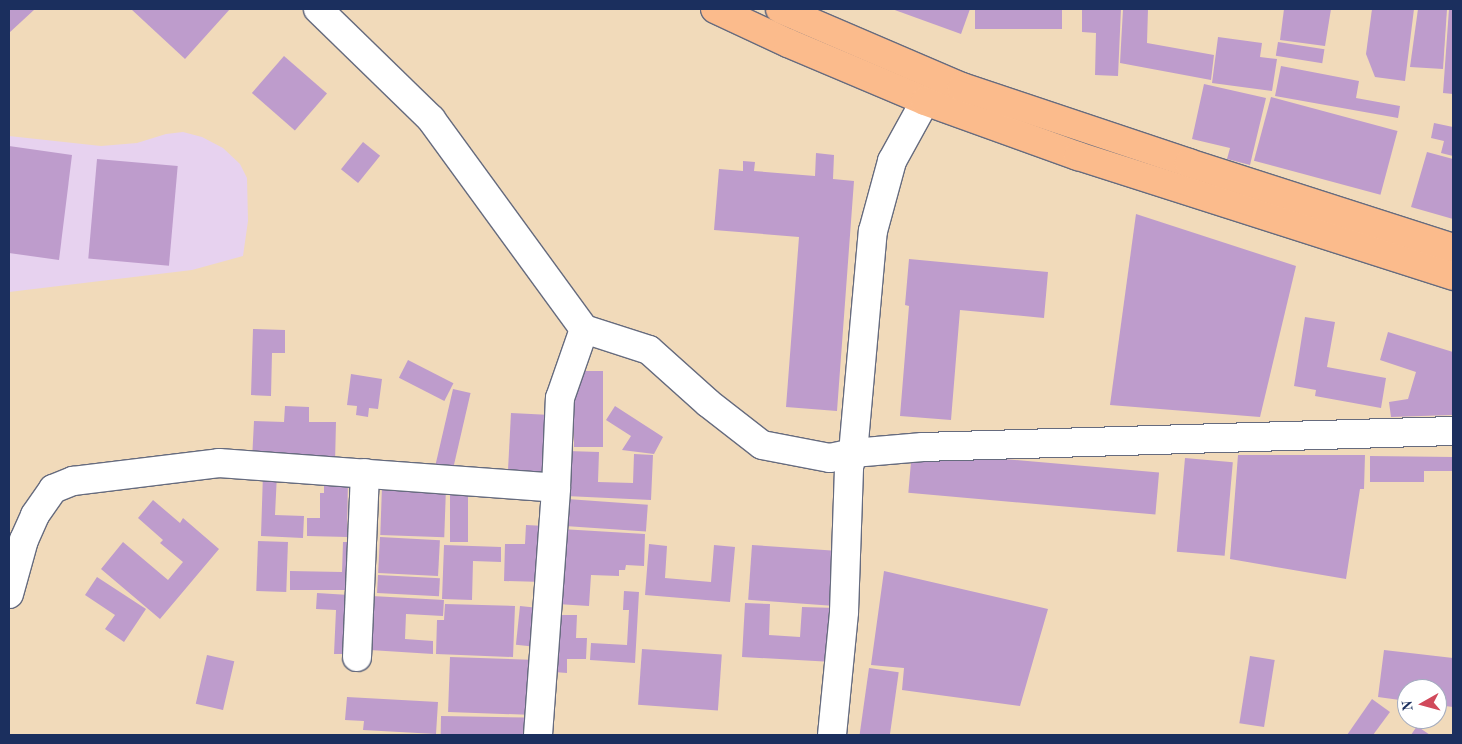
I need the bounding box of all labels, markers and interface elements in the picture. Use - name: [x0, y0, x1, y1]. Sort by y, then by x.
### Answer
- north arrow: [1397, 679, 1447, 729]
- text: N: [1401, 700, 1416, 712]

